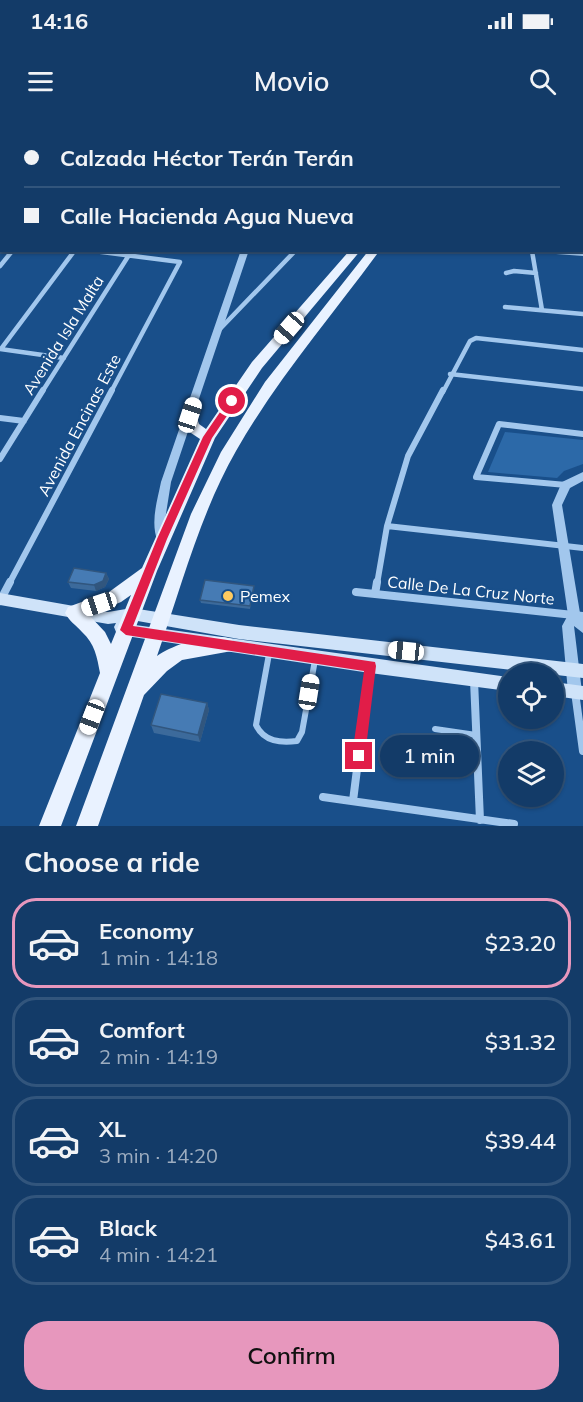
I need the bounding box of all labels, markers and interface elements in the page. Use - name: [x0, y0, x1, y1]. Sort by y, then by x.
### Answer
- text: 14:16: [30, 7, 88, 35]
- text: Movio: [254, 64, 329, 98]
- icon: menu: [24, 65, 57, 98]
- icon: search: [526, 65, 559, 98]
- text: Calzada Héctor Terán Terán: [60, 144, 354, 172]
- text: Calle Hacienda Agua Nueva: [60, 202, 354, 230]
- street label: Avenida Isla Malta: [18, 272, 108, 398]
- car: [270, 309, 308, 347]
- street label: Avenida Encinas Este: [33, 351, 125, 499]
- route start: [218, 387, 245, 414]
- car: [176, 395, 204, 435]
- street label: Calle De La Cruz Norte: [386, 571, 556, 609]
- place label: Pemex: [240, 586, 290, 606]
- marker: Pemex: [221, 589, 235, 603]
- car: [79, 590, 119, 618]
- car: [387, 640, 425, 662]
- map controls: [498, 663, 564, 807]
- button: locate: [498, 663, 564, 729]
- car: [297, 673, 321, 711]
- car: [77, 697, 107, 737]
- callout: 1 min: [380, 735, 479, 777]
- button: layers: [498, 741, 564, 807]
- route end: [345, 742, 372, 769]
- text: 1 min: [404, 743, 455, 768]
- text: Choose a ride: [24, 845, 200, 879]
- icon: car: [27, 916, 81, 970]
- text: Economy: [99, 917, 194, 945]
- text: $23.20: [485, 929, 556, 957]
- text: 1 min · 14:18: [99, 945, 218, 970]
- icon: car: [27, 1015, 81, 1069]
- text: Comfort: [99, 1016, 185, 1044]
- text: $31.32: [485, 1028, 556, 1056]
- text: 2 min · 14:19: [99, 1044, 218, 1069]
- icon: car: [27, 1114, 81, 1168]
- text: XL: [99, 1115, 126, 1143]
- text: $39.44: [485, 1127, 556, 1155]
- text: 3 min · 14:20: [99, 1143, 218, 1168]
- icon: car: [27, 1213, 81, 1267]
- text: Black: [99, 1214, 157, 1242]
- text: $43.61: [485, 1226, 556, 1254]
- text: 4 min · 14:21: [99, 1242, 218, 1267]
- button: Confirm: [24, 1321, 559, 1390]

